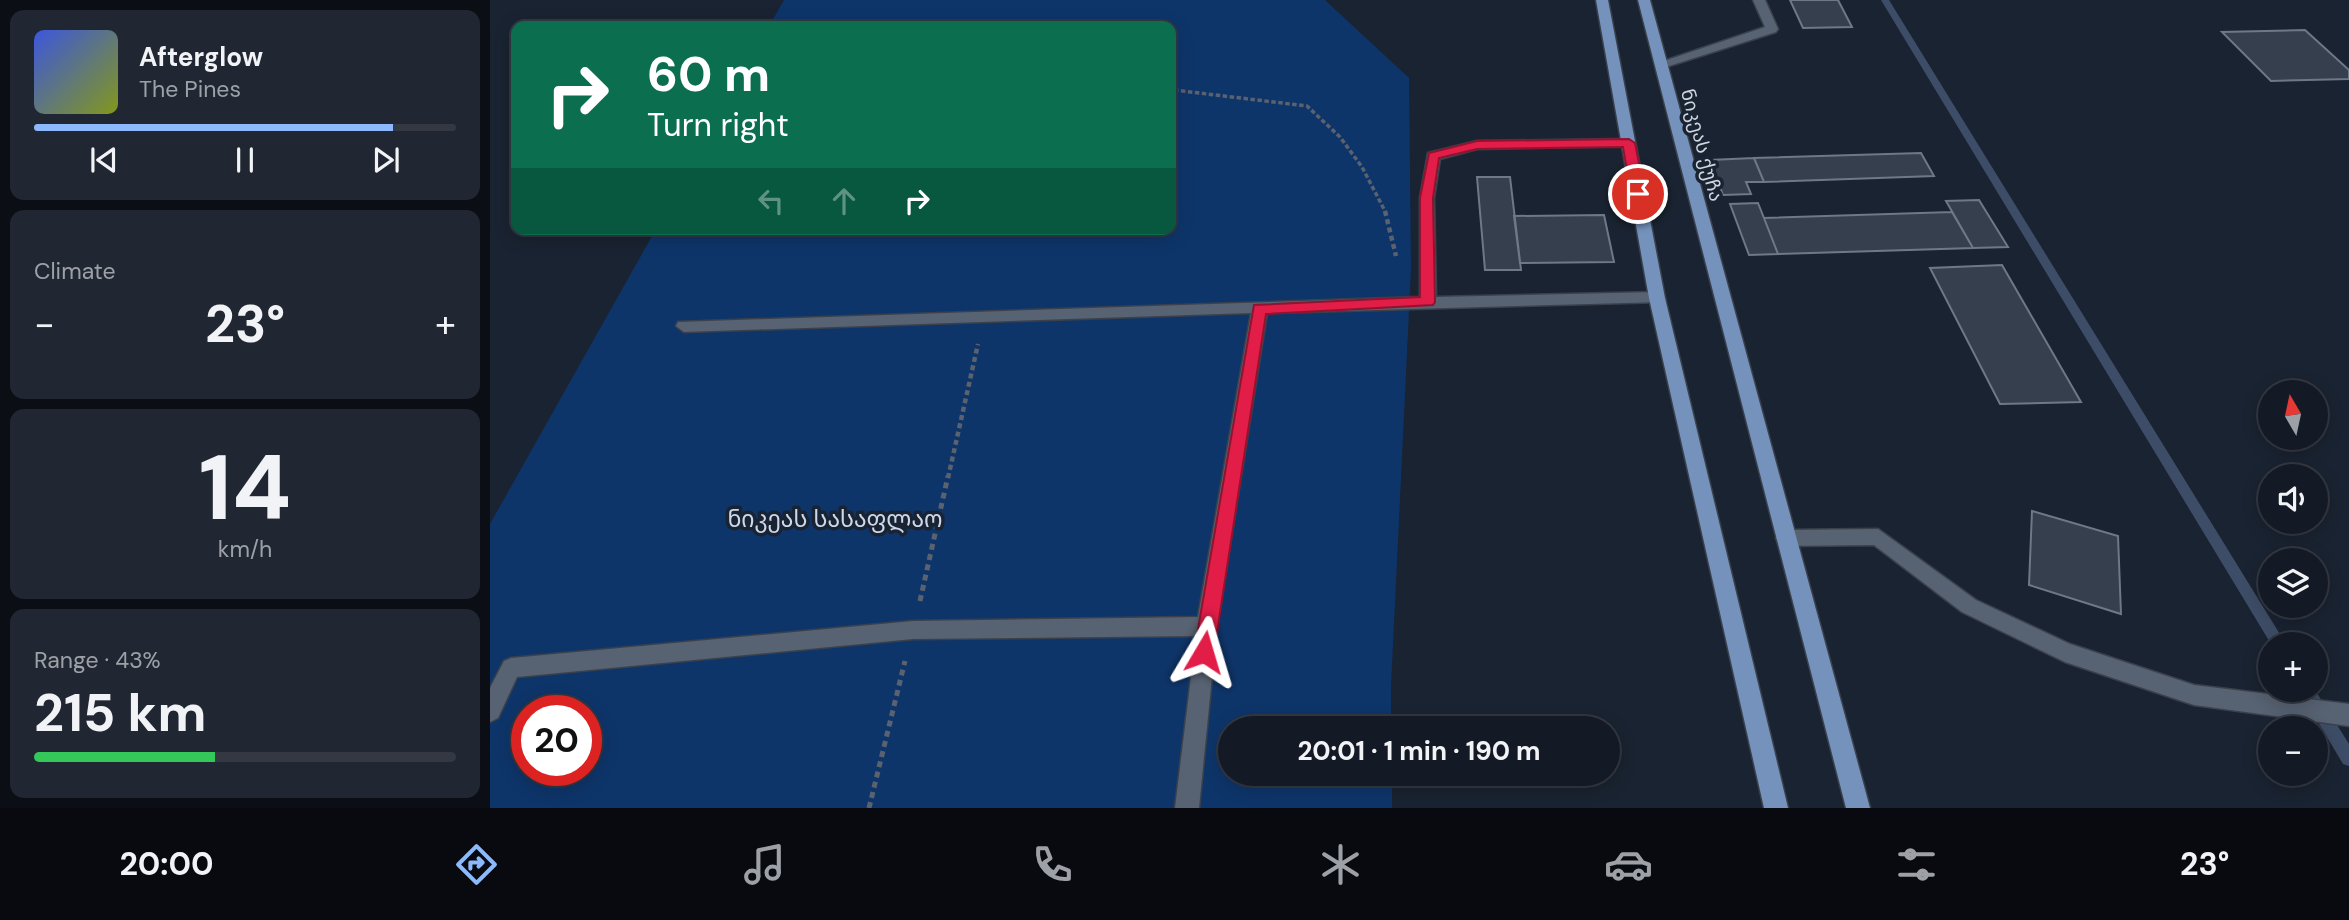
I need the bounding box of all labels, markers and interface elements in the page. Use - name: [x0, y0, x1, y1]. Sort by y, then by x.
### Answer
- text: Afterglow: [139, 40, 263, 74]
- text: 60 m: [647, 42, 770, 106]
- icon: right: [532, 49, 623, 140]
- text: The Pines: [139, 74, 241, 104]
- street label: ნიკეას ქუჩა: [1675, 86, 1729, 204]
- text: Turn right: [647, 104, 789, 146]
- icon: previous: [85, 141, 123, 179]
- icon: pause: [226, 141, 264, 179]
- icon: next: [367, 141, 405, 179]
- pin: [1608, 164, 1668, 224]
- icon: arrive: [1619, 175, 1657, 213]
- icon: left: [752, 182, 790, 220]
- icon: ahead: [825, 182, 863, 220]
- icon: right: [898, 182, 936, 220]
- text: Climate: [34, 256, 116, 286]
- text: 23°: [205, 290, 285, 358]
- text: −: [34, 299, 55, 349]
- text: +: [435, 299, 456, 349]
- north arrow: [2258, 380, 2328, 450]
- map controls: [2258, 380, 2328, 786]
- text: 14: [199, 429, 291, 547]
- button: sound: [2258, 464, 2328, 534]
- park label: ნიკეას სასაფლაო: [727, 504, 943, 534]
- text: km/h: [218, 534, 272, 564]
- button: layers: [2258, 548, 2328, 618]
- position arrow: [1167, 615, 1241, 689]
- button: +: [2258, 632, 2328, 702]
- text: Range · 43%: [34, 645, 161, 675]
- text: 215 km: [34, 679, 206, 747]
- speed limit sign: 20: [511, 695, 602, 786]
- button: −: [2258, 716, 2328, 786]
- text: 20:01 · 1 min · 190 m: [1297, 734, 1541, 768]
- icon: directions: [452, 840, 501, 889]
- icon: music: [740, 840, 789, 889]
- icon: phone: [1028, 840, 1077, 889]
- icon: climate: [1316, 840, 1365, 889]
- icon: car: [1604, 840, 1653, 889]
- icon: filters: [1892, 840, 1941, 889]
- text: 20:00: [119, 843, 214, 885]
- text: 23°: [2180, 843, 2229, 885]

